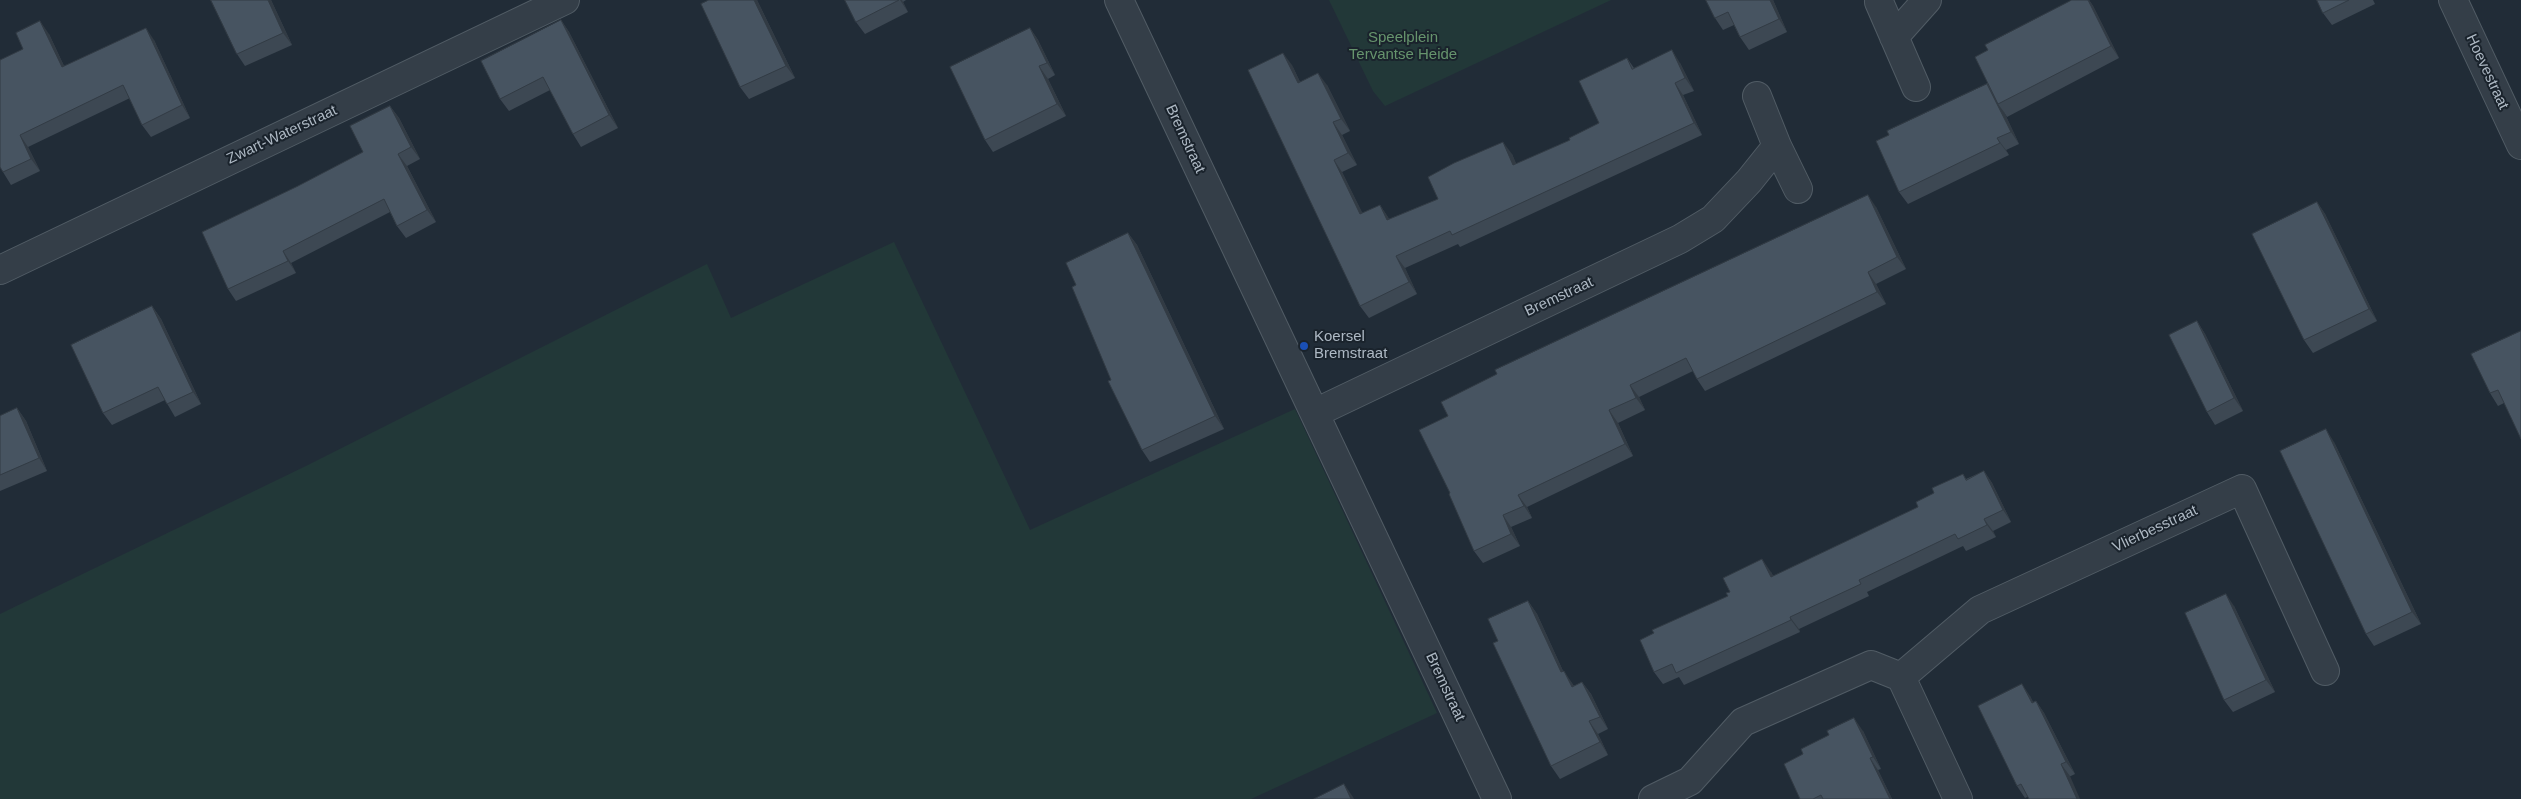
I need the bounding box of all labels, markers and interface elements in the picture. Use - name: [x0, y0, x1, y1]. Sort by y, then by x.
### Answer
- park label: Speelplein Tervantse Heide: [1349, 29, 1457, 64]
- street label: Hoevestraat: [2462, 32, 2512, 112]
- street label: Zwart-Waterstraat: [224, 102, 340, 168]
- street label: Bremstraat: [1161, 102, 1209, 176]
- street label: Bremstraat: [1522, 273, 1596, 321]
- place label: Koersel Bremstraat: [1314, 328, 1387, 363]
- marker: Koersel Bremstraat: [1298, 340, 1310, 352]
- street label: Vlierbesstraat: [2110, 501, 2200, 557]
- street label: Bremstraat: [1421, 650, 1469, 724]

